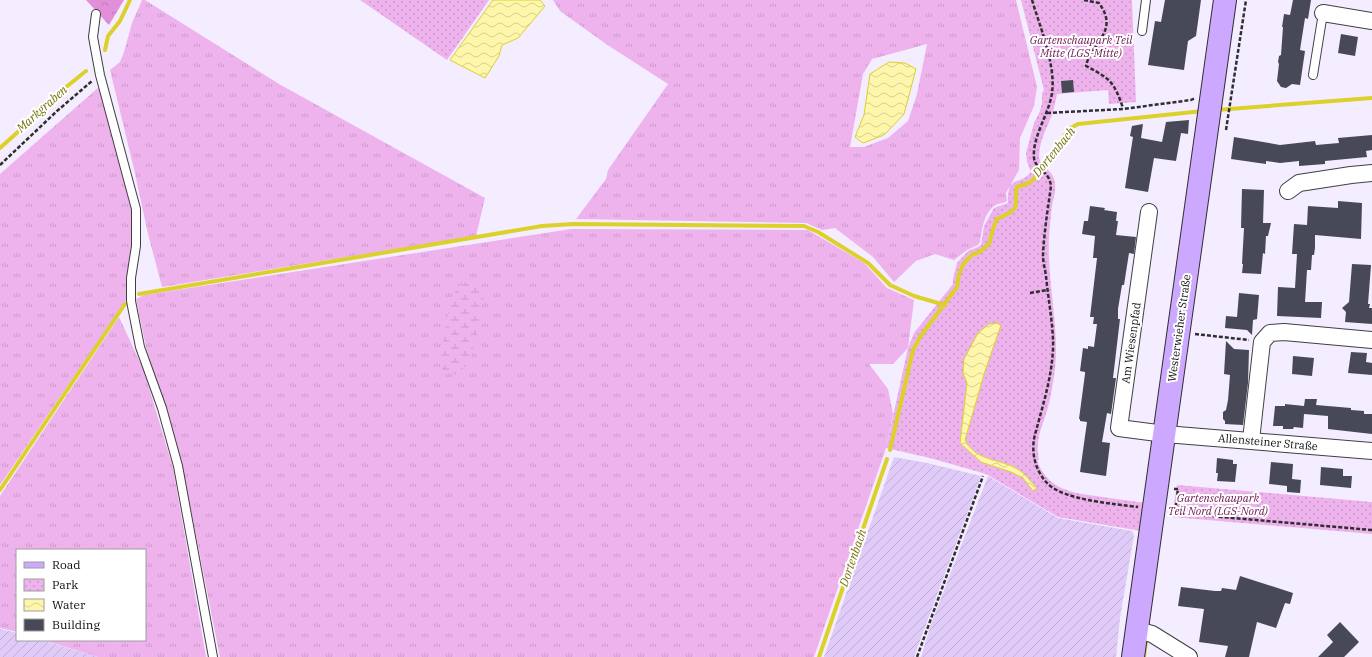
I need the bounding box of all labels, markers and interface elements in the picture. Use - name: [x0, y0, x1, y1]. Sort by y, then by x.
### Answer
- park label: Gartenschaupark Teil Mitte (LGS-Mitte): [1030, 33, 1133, 60]
- water label: Markgraben: [12, 82, 70, 136]
- water label: Dortenbach: [1028, 123, 1079, 180]
- street label: Westerwieher Straße: [1165, 273, 1194, 383]
- street label: Am Wiesenpfad: [1118, 301, 1144, 385]
- street label: Allensteiner Straße: [1218, 431, 1319, 453]
- park label: Gartenschaupark Teil Nord (LGS-Nord): [1168, 491, 1269, 518]
- water label: Dortenbach: [835, 527, 869, 590]
- legend: [16, 549, 146, 641]
- text: Road: [52, 557, 81, 572]
- text: Park: [52, 577, 78, 592]
- text: Water: [52, 597, 86, 612]
- text: Building: [52, 617, 100, 632]

